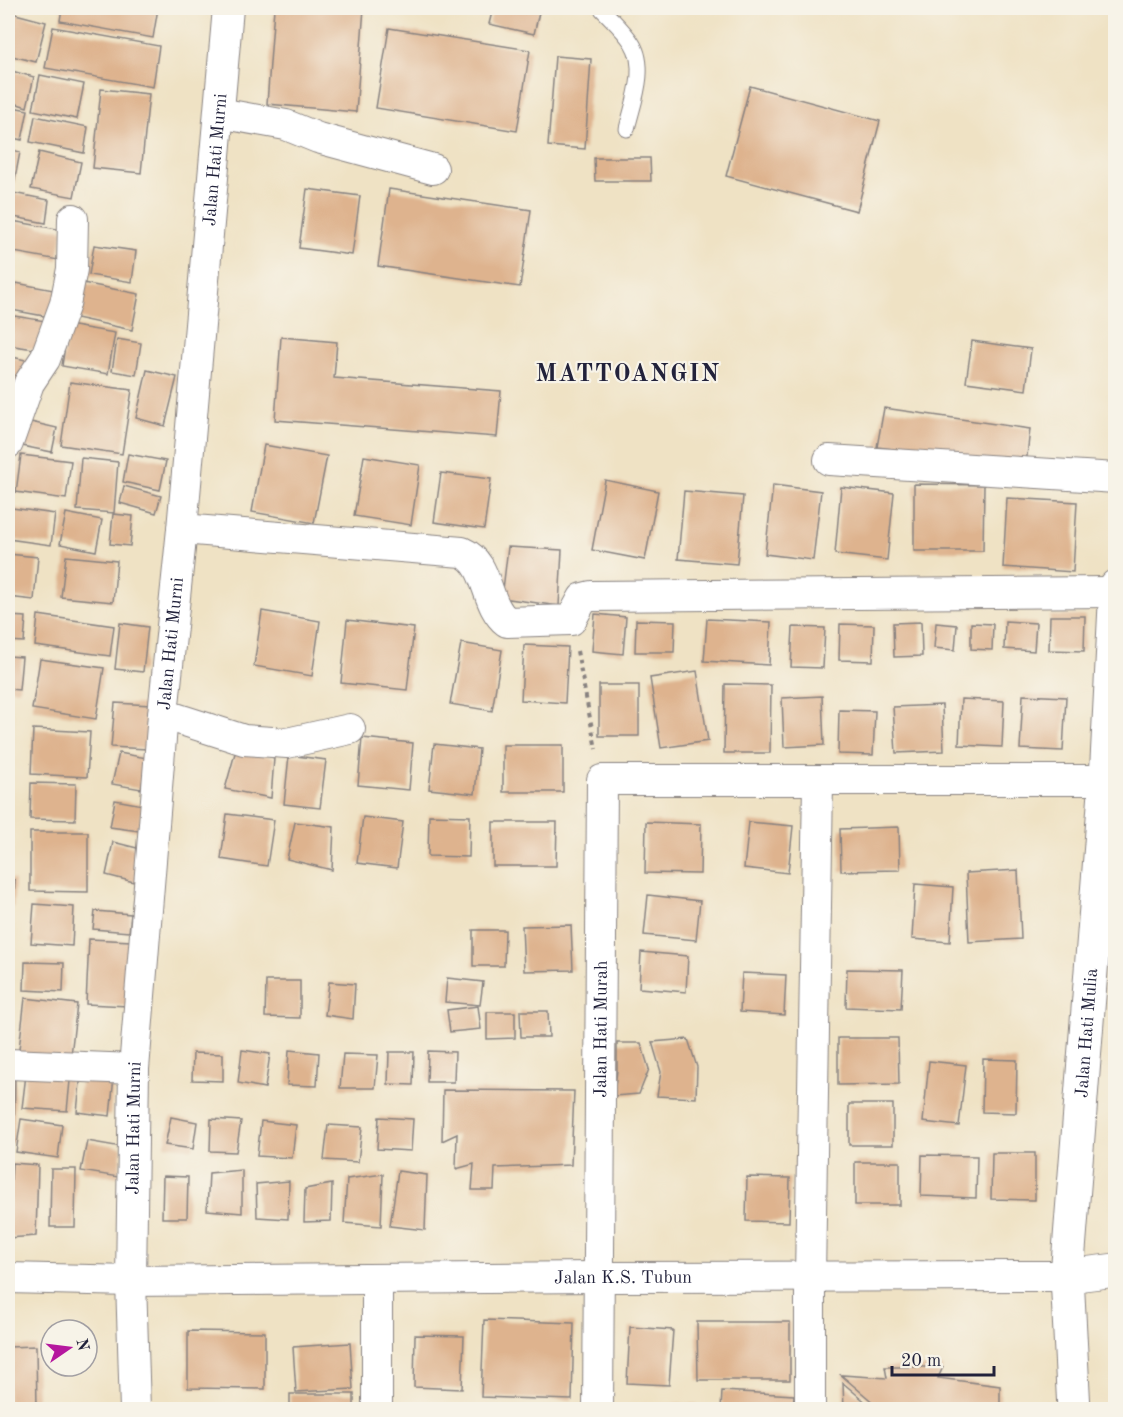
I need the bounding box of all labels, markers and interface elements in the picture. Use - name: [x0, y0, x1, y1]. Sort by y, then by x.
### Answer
- street label: Jalan Hati Murni: [201, 92, 230, 227]
- district label: MATTOANGIN: [535, 363, 721, 387]
- street label: Jalan Hati Murni: [155, 576, 187, 711]
- street label: Jalan Hati Murah: [592, 960, 611, 1098]
- street label: Jalan Hati Mulia: [1073, 967, 1101, 1098]
- street label: Jalan Hati Murni: [124, 1061, 145, 1195]
- street label: Jalan K.S. Tubun: [554, 1269, 692, 1287]
- north arrow: [39, 1318, 99, 1378]
- text: N: [72, 1337, 91, 1353]
- scale bar: [892, 1339, 994, 1377]
- text: 20 m: [901, 1352, 941, 1370]

